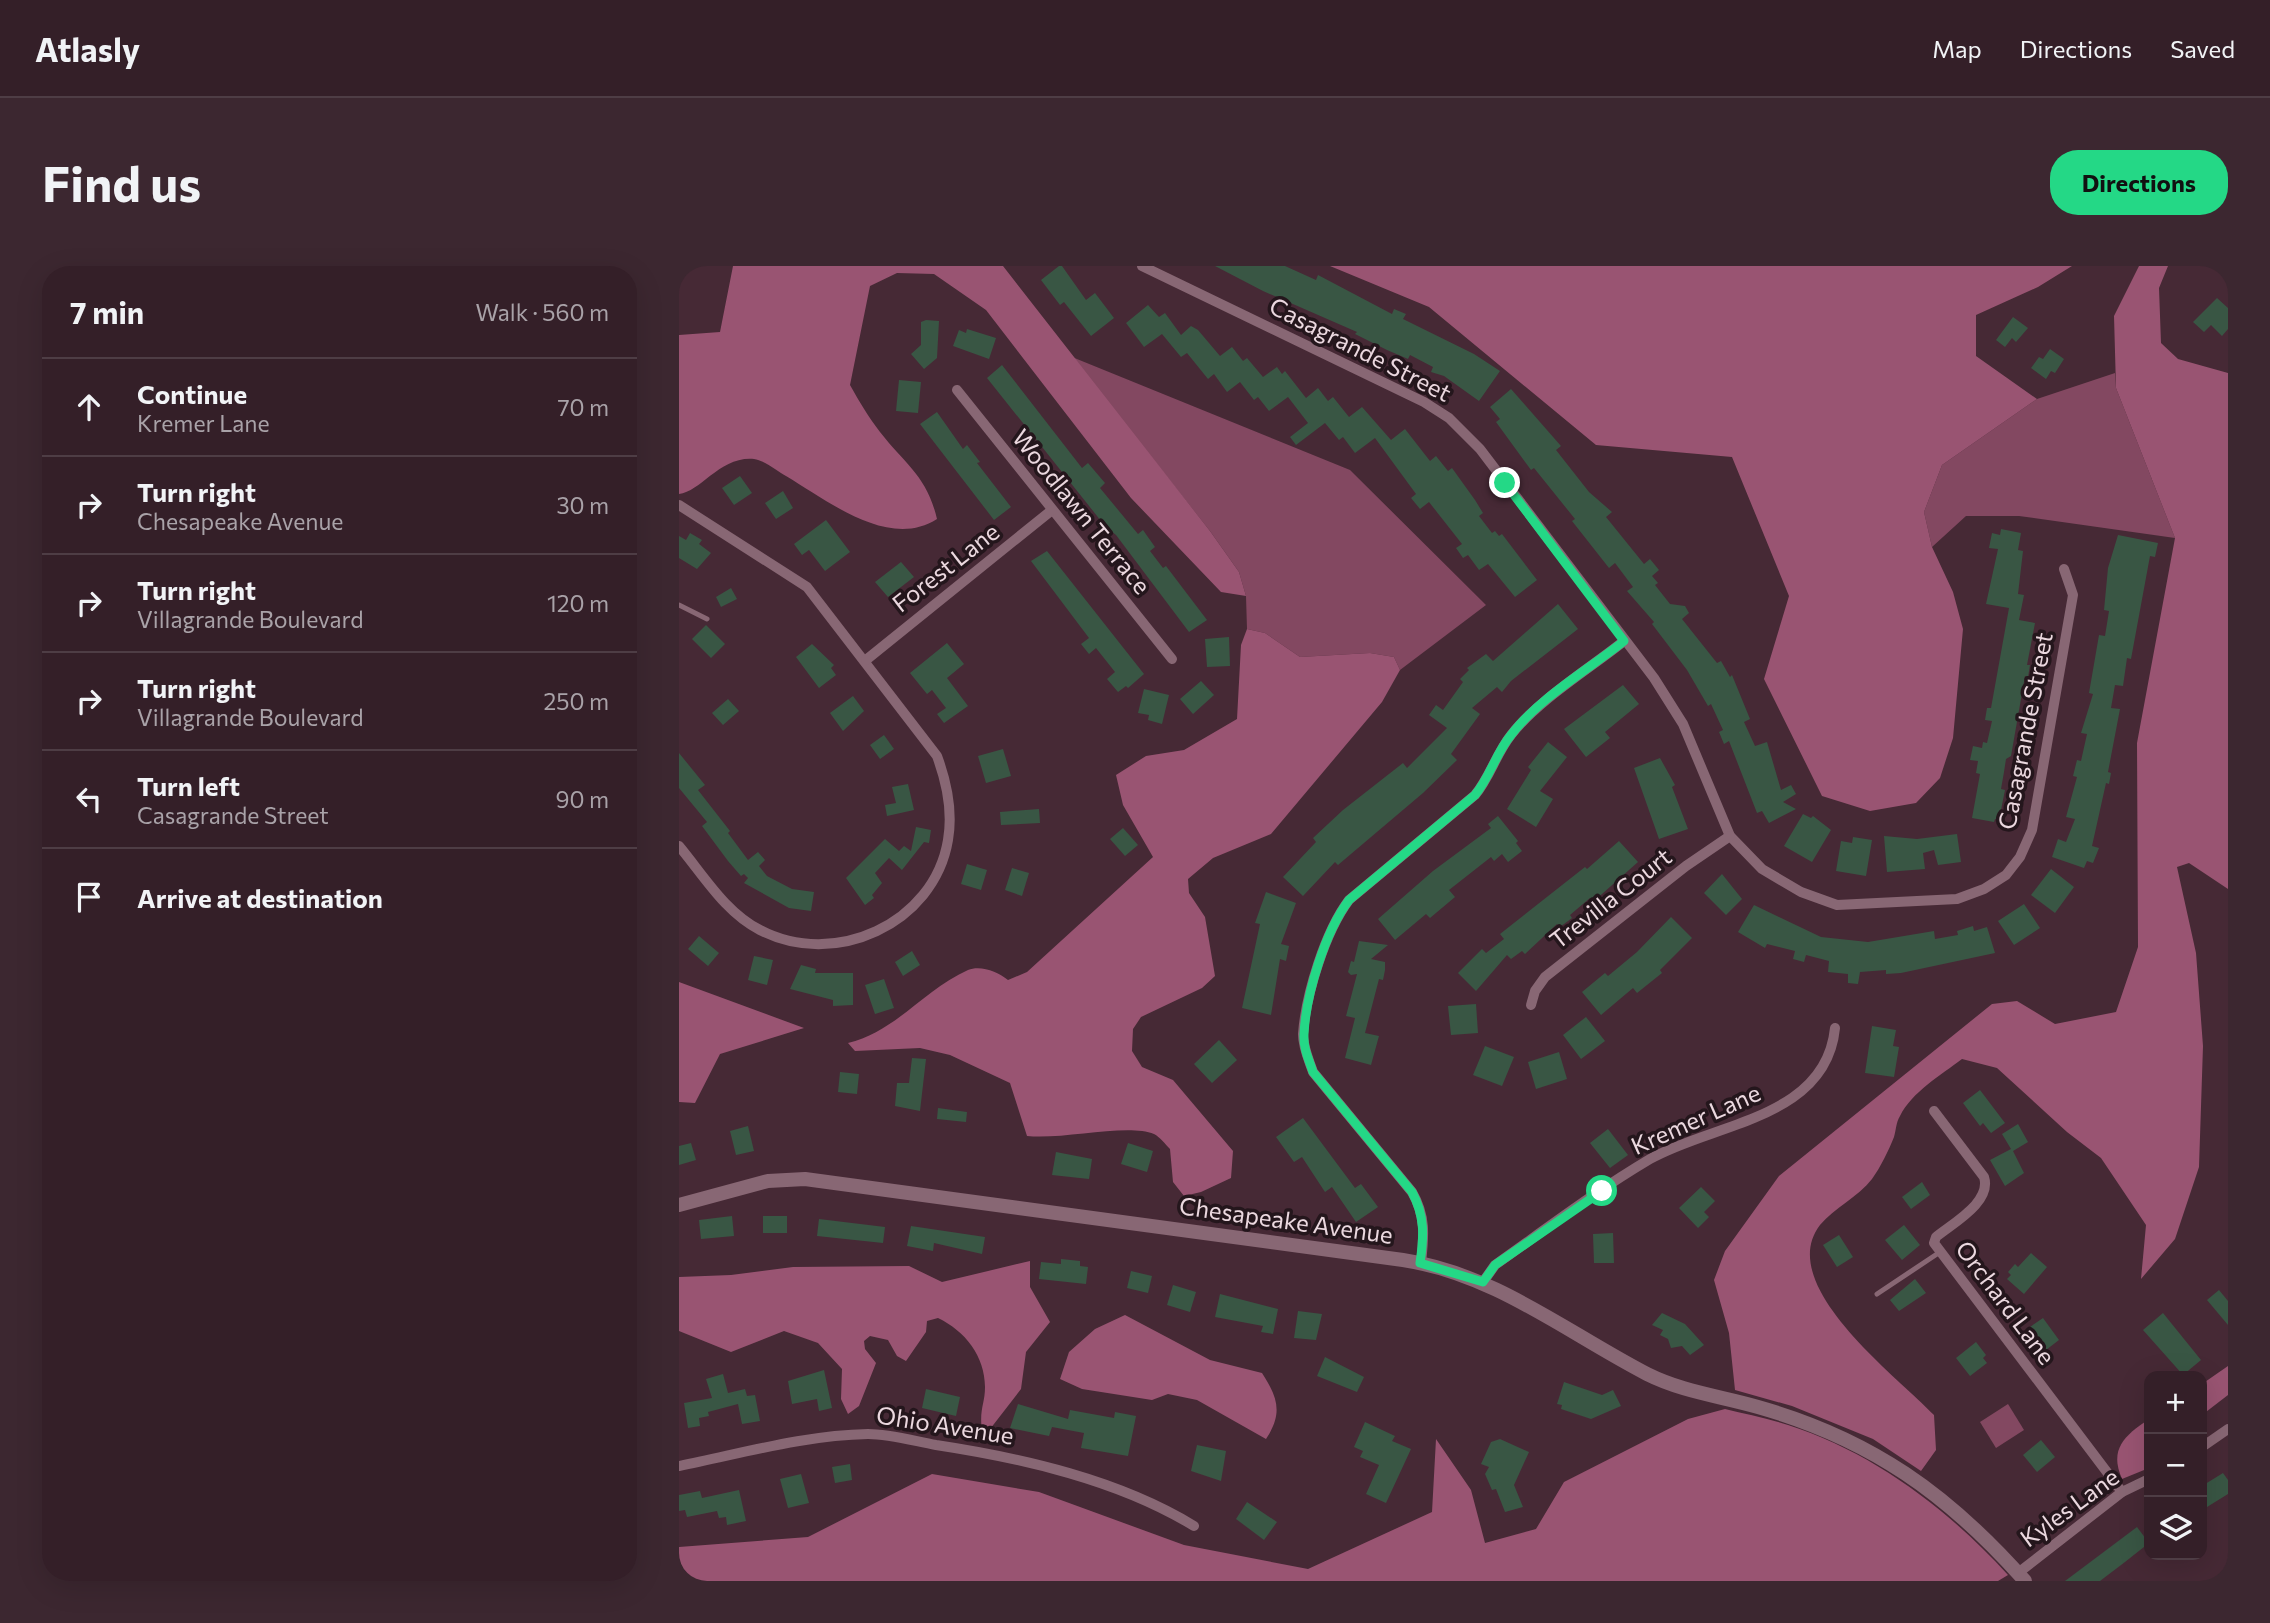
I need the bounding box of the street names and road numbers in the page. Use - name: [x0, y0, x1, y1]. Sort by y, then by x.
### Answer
- street label: Casagrande Street: [1265, 290, 1457, 407]
- street label: Woodlawn Terrace: [1007, 423, 1157, 599]
- street label: Forest Lane: [886, 516, 1004, 617]
- street label: Casagrande Street: [1991, 630, 2058, 832]
- street label: Trevilla Court: [1543, 841, 1677, 954]
- street label: Kremer Lane: [1626, 1077, 1765, 1160]
- street label: Chesapeake Avenue: [1178, 1190, 1395, 1249]
- street label: Orchard Lane: [1950, 1235, 2062, 1370]
- street label: Ohio Avenue: [875, 1399, 1016, 1450]
- street label: Kyles Lane: [2014, 1461, 2124, 1552]

